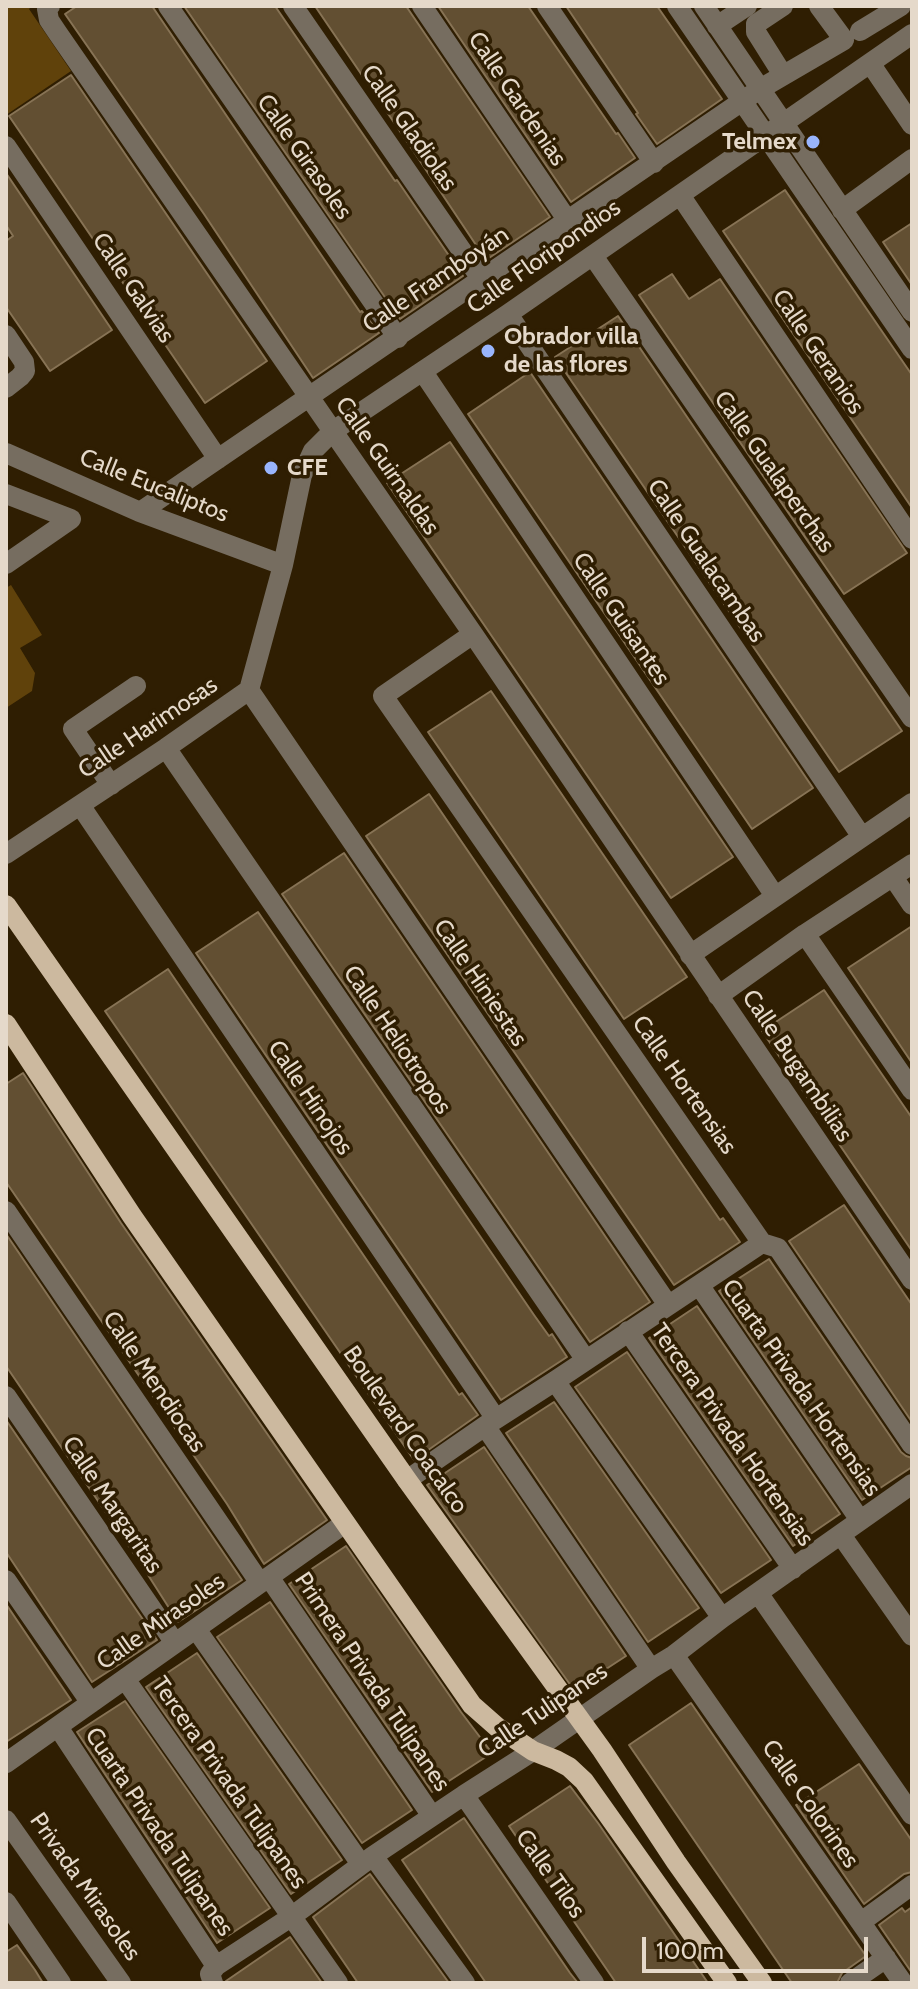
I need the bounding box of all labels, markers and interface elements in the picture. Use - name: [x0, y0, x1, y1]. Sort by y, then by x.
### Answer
- street label: Calle Gardenias: [462, 26, 572, 172]
- street label: Calle Gladiolas: [355, 59, 463, 197]
- street label: Calle Girasoles: [250, 89, 358, 225]
- place label: Telmex: [722, 128, 797, 156]
- marker: Telmex: [804, 133, 822, 151]
- street label: Calle Floripondios: [462, 193, 626, 321]
- street label: Calle Framboyán: [358, 221, 514, 339]
- street label: Calle Galvias: [86, 227, 180, 349]
- street label: Calle Geranios: [766, 284, 870, 420]
- place label: Obrador villa de las flores: [504, 323, 638, 379]
- marker: Obrador villa de las flores: [479, 342, 497, 360]
- street label: Calle Gualaperchas: [708, 386, 840, 558]
- street label: Calle Guirnaldas: [329, 392, 445, 540]
- street label: Calle Eucaliptos: [75, 443, 233, 529]
- place label: CFE: [287, 454, 328, 482]
- marker: CFE: [262, 459, 280, 477]
- street label: Calle Gualacambas: [641, 474, 771, 648]
- street label: Calle Guisantes: [566, 547, 676, 691]
- street label: Calle Harimosas: [73, 671, 223, 785]
- street label: Calle Hiniestas: [427, 914, 533, 1052]
- street label: Calle Heliotropos: [337, 960, 457, 1120]
- street label: Calle Bugambilias: [736, 985, 858, 1147]
- street label: Calle Hortensias: [626, 1010, 742, 1160]
- street label: Calle Hinojos: [261, 1035, 359, 1161]
- street label: Cuarta Privada Hortensias: [715, 1274, 887, 1502]
- street label: Calle Mendiocas: [96, 1306, 212, 1458]
- street label: Tercera Privada Hortensias: [644, 1318, 820, 1552]
- street label: Boulevard Coacalco: [336, 1341, 474, 1519]
- street label: Calle Margaritas: [56, 1431, 168, 1579]
- street label: Calle Mirasoles: [92, 1567, 230, 1677]
- street label: Primera Privada Tulipanes: [288, 1567, 456, 1797]
- street label: Calle Tulipanes: [473, 1657, 613, 1765]
- street label: Tercera Privada Tulipanes: [145, 1672, 313, 1894]
- street label: Cuarta Privada Tulipanes: [78, 1722, 240, 1942]
- street label: Calle Colorines: [755, 1734, 865, 1874]
- street label: Privada Mirasoles: [23, 1808, 147, 1966]
- street label: Calle Tilos: [509, 1824, 591, 1924]
- scale bar: [646, 1921, 872, 1971]
- text: 100 m: [656, 1936, 724, 1965]

